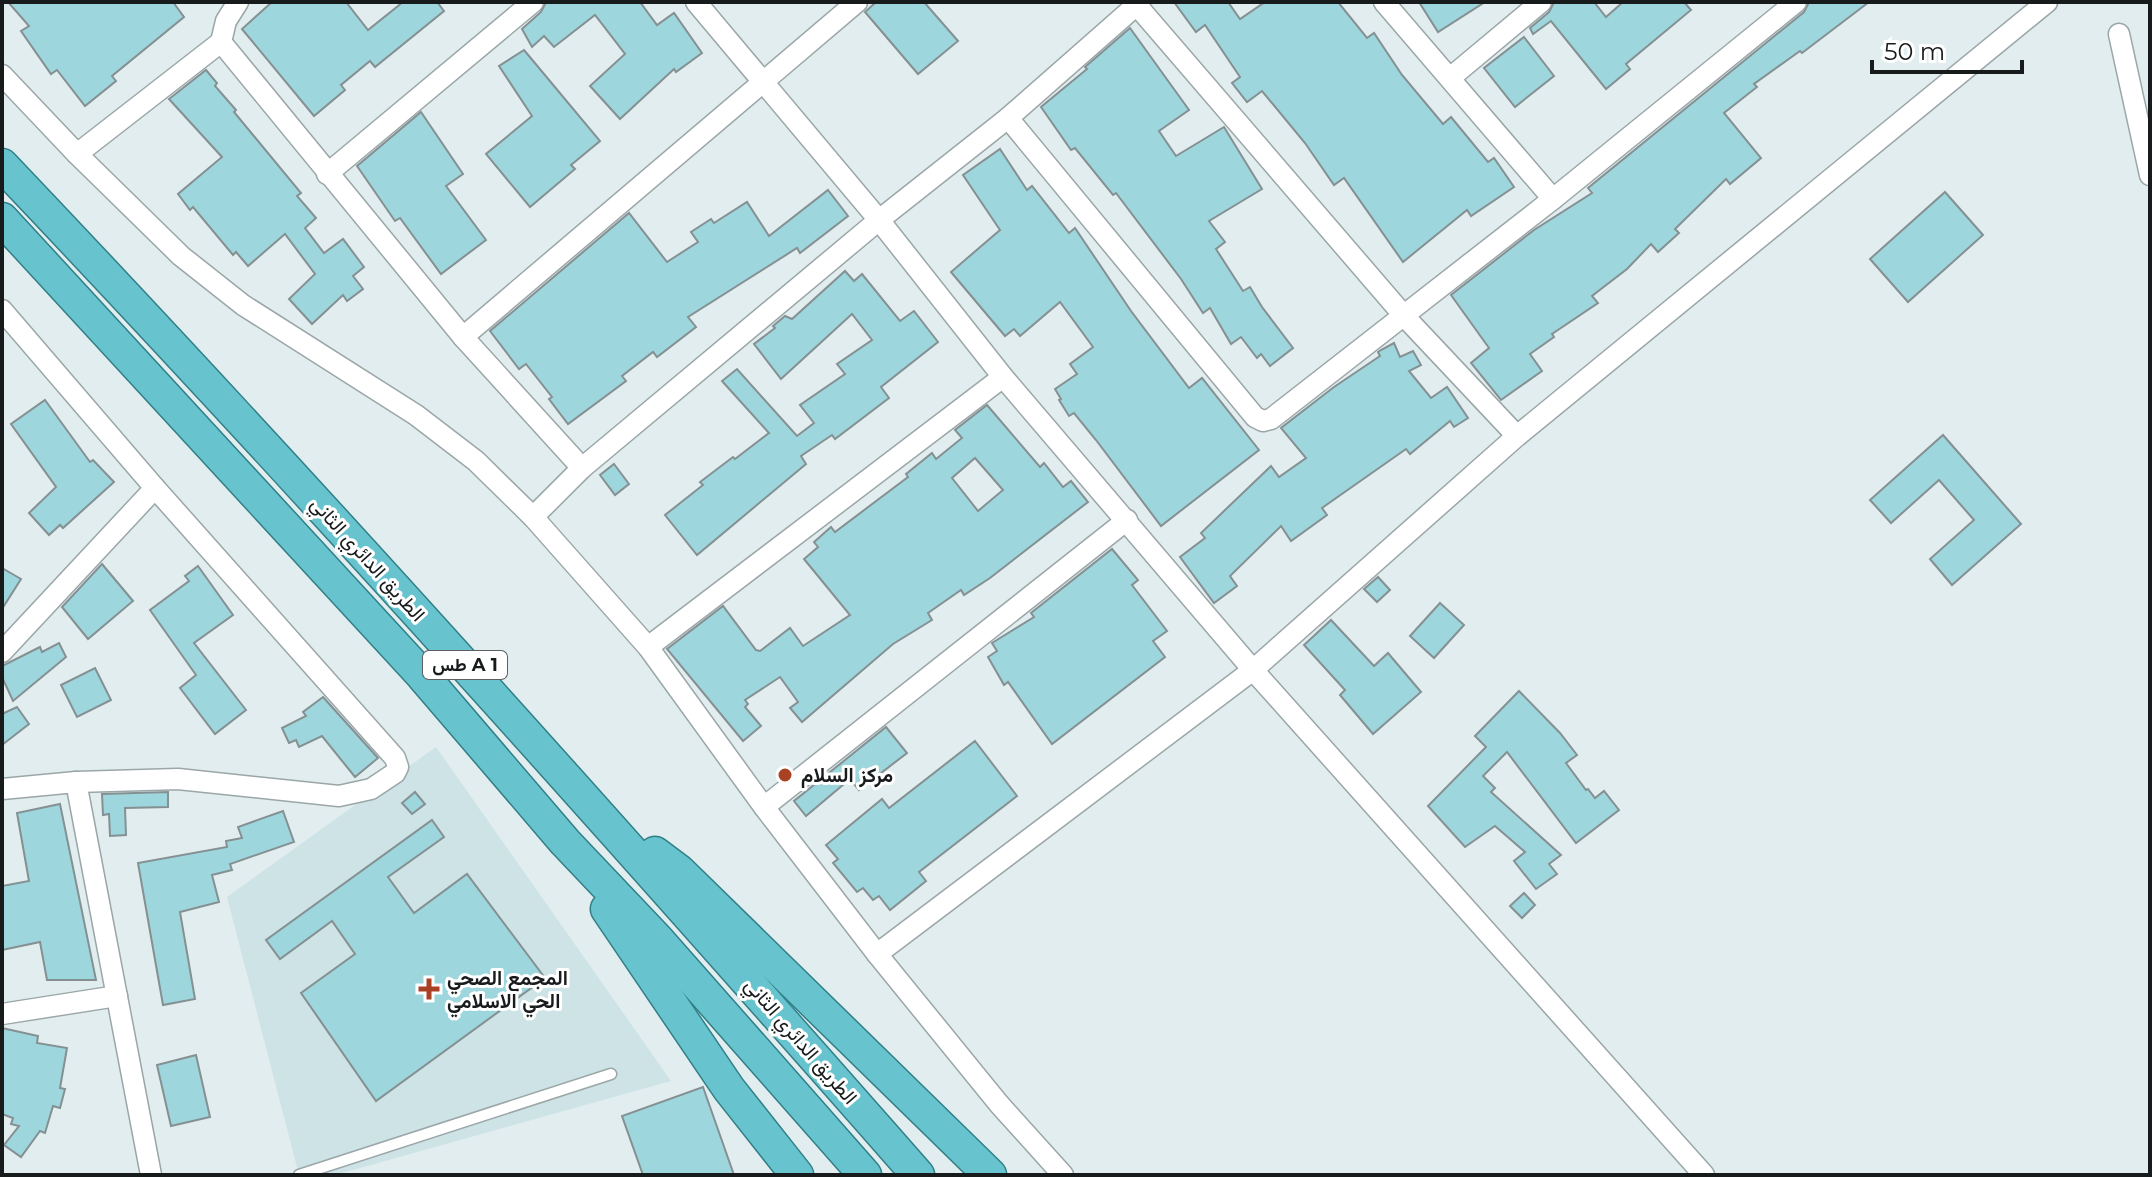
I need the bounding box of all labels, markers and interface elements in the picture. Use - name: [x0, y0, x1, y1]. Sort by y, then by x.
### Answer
- scale bar: [1872, 24, 2022, 74]
- text: 50 m: [1884, 37, 1945, 66]
- street label: الطريق الدائري الثاني: [302, 492, 430, 630]
- road number: طس A 1: [423, 651, 507, 679]
- place label: مركز السلام: [801, 763, 893, 788]
- marker: مركز السلام: [776, 766, 794, 784]
- place label: المجمع الصحي الحي الاسلامي: [447, 966, 568, 1018]
- street label: الطريق الدائري الثاني: [736, 973, 862, 1112]
- marker: المجمع الصحي الحي الاسلامي: [418, 978, 440, 1000]

